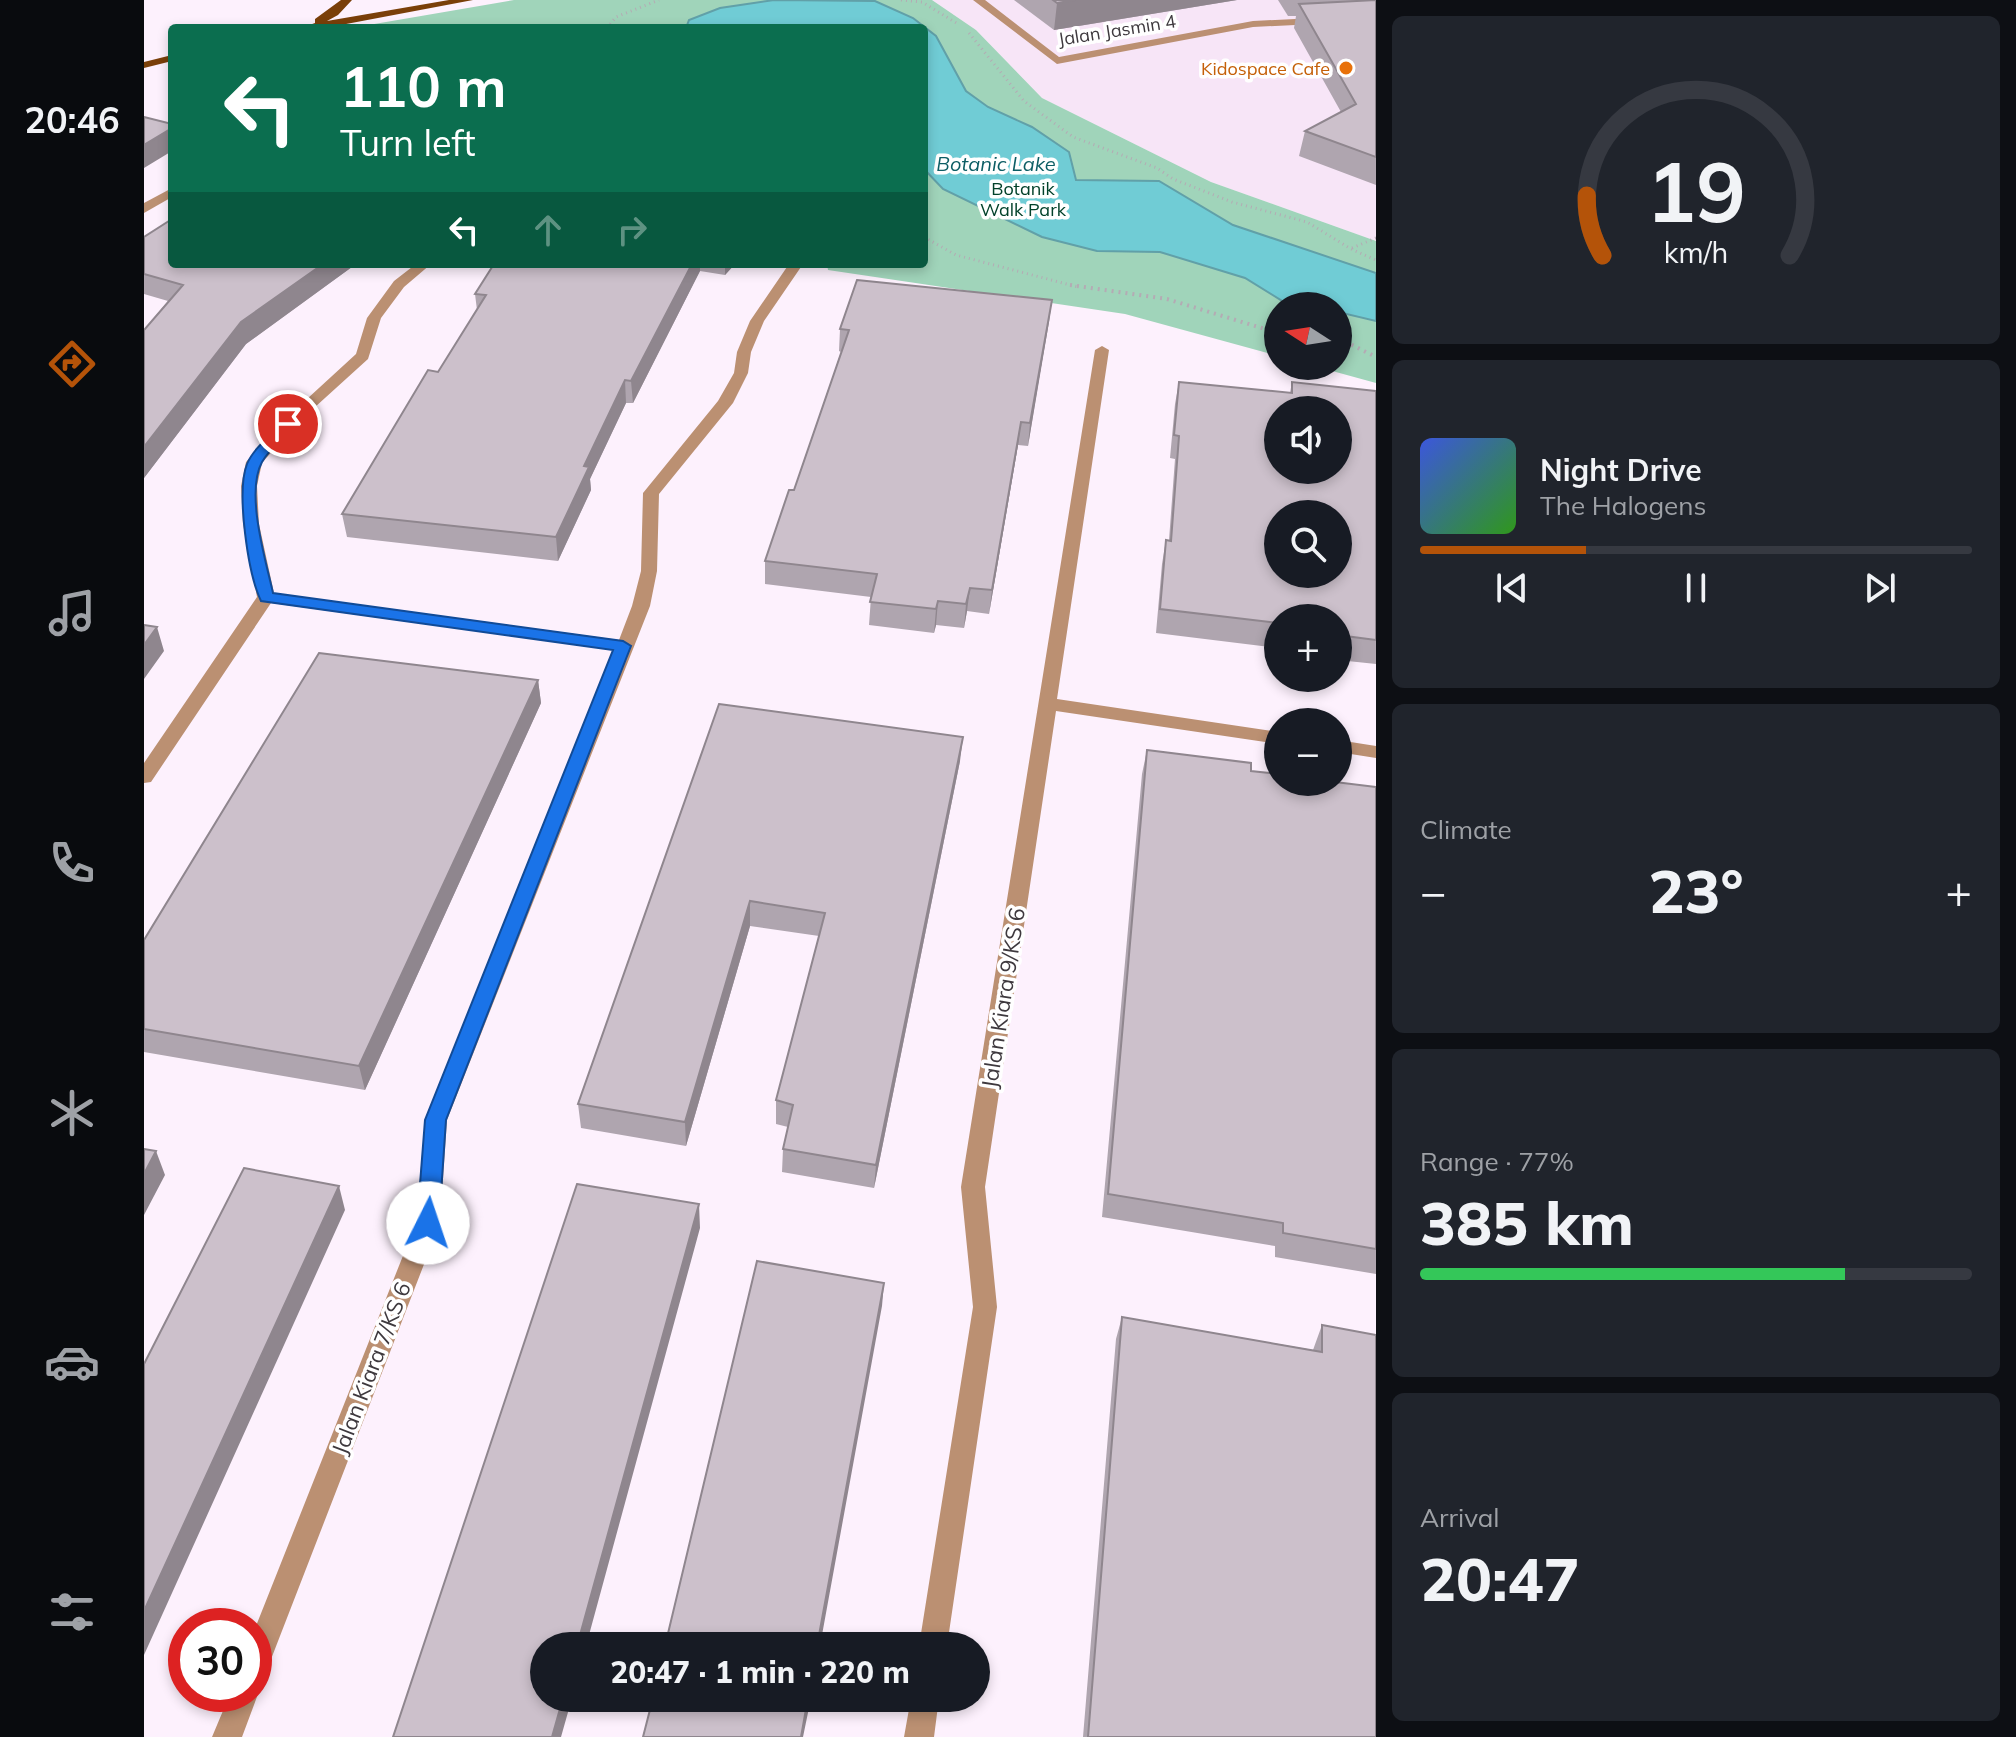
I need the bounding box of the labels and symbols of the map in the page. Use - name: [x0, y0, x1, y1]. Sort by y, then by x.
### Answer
- street label: Jalan Jasmin 4: [1057, 9, 1178, 51]
- place label: Kidospace Cafe: [1201, 57, 1330, 80]
- marker: Kidospace Cafe: [1337, 59, 1355, 77]
- water label: Botanic Lake: [936, 151, 1056, 176]
- park label: Botanik Walk Park: [980, 177, 1067, 221]
- north arrow: [1264, 292, 1352, 380]
- pin: [254, 390, 322, 458]
- street label: Jalan Kiara 9/KS 6: [975, 906, 1031, 1090]
- position arrow: [386, 1181, 470, 1265]
- street label: Jalan Kiara 7/KS 6: [325, 1278, 417, 1458]
- speed limit sign: 30: [168, 1608, 272, 1712]

